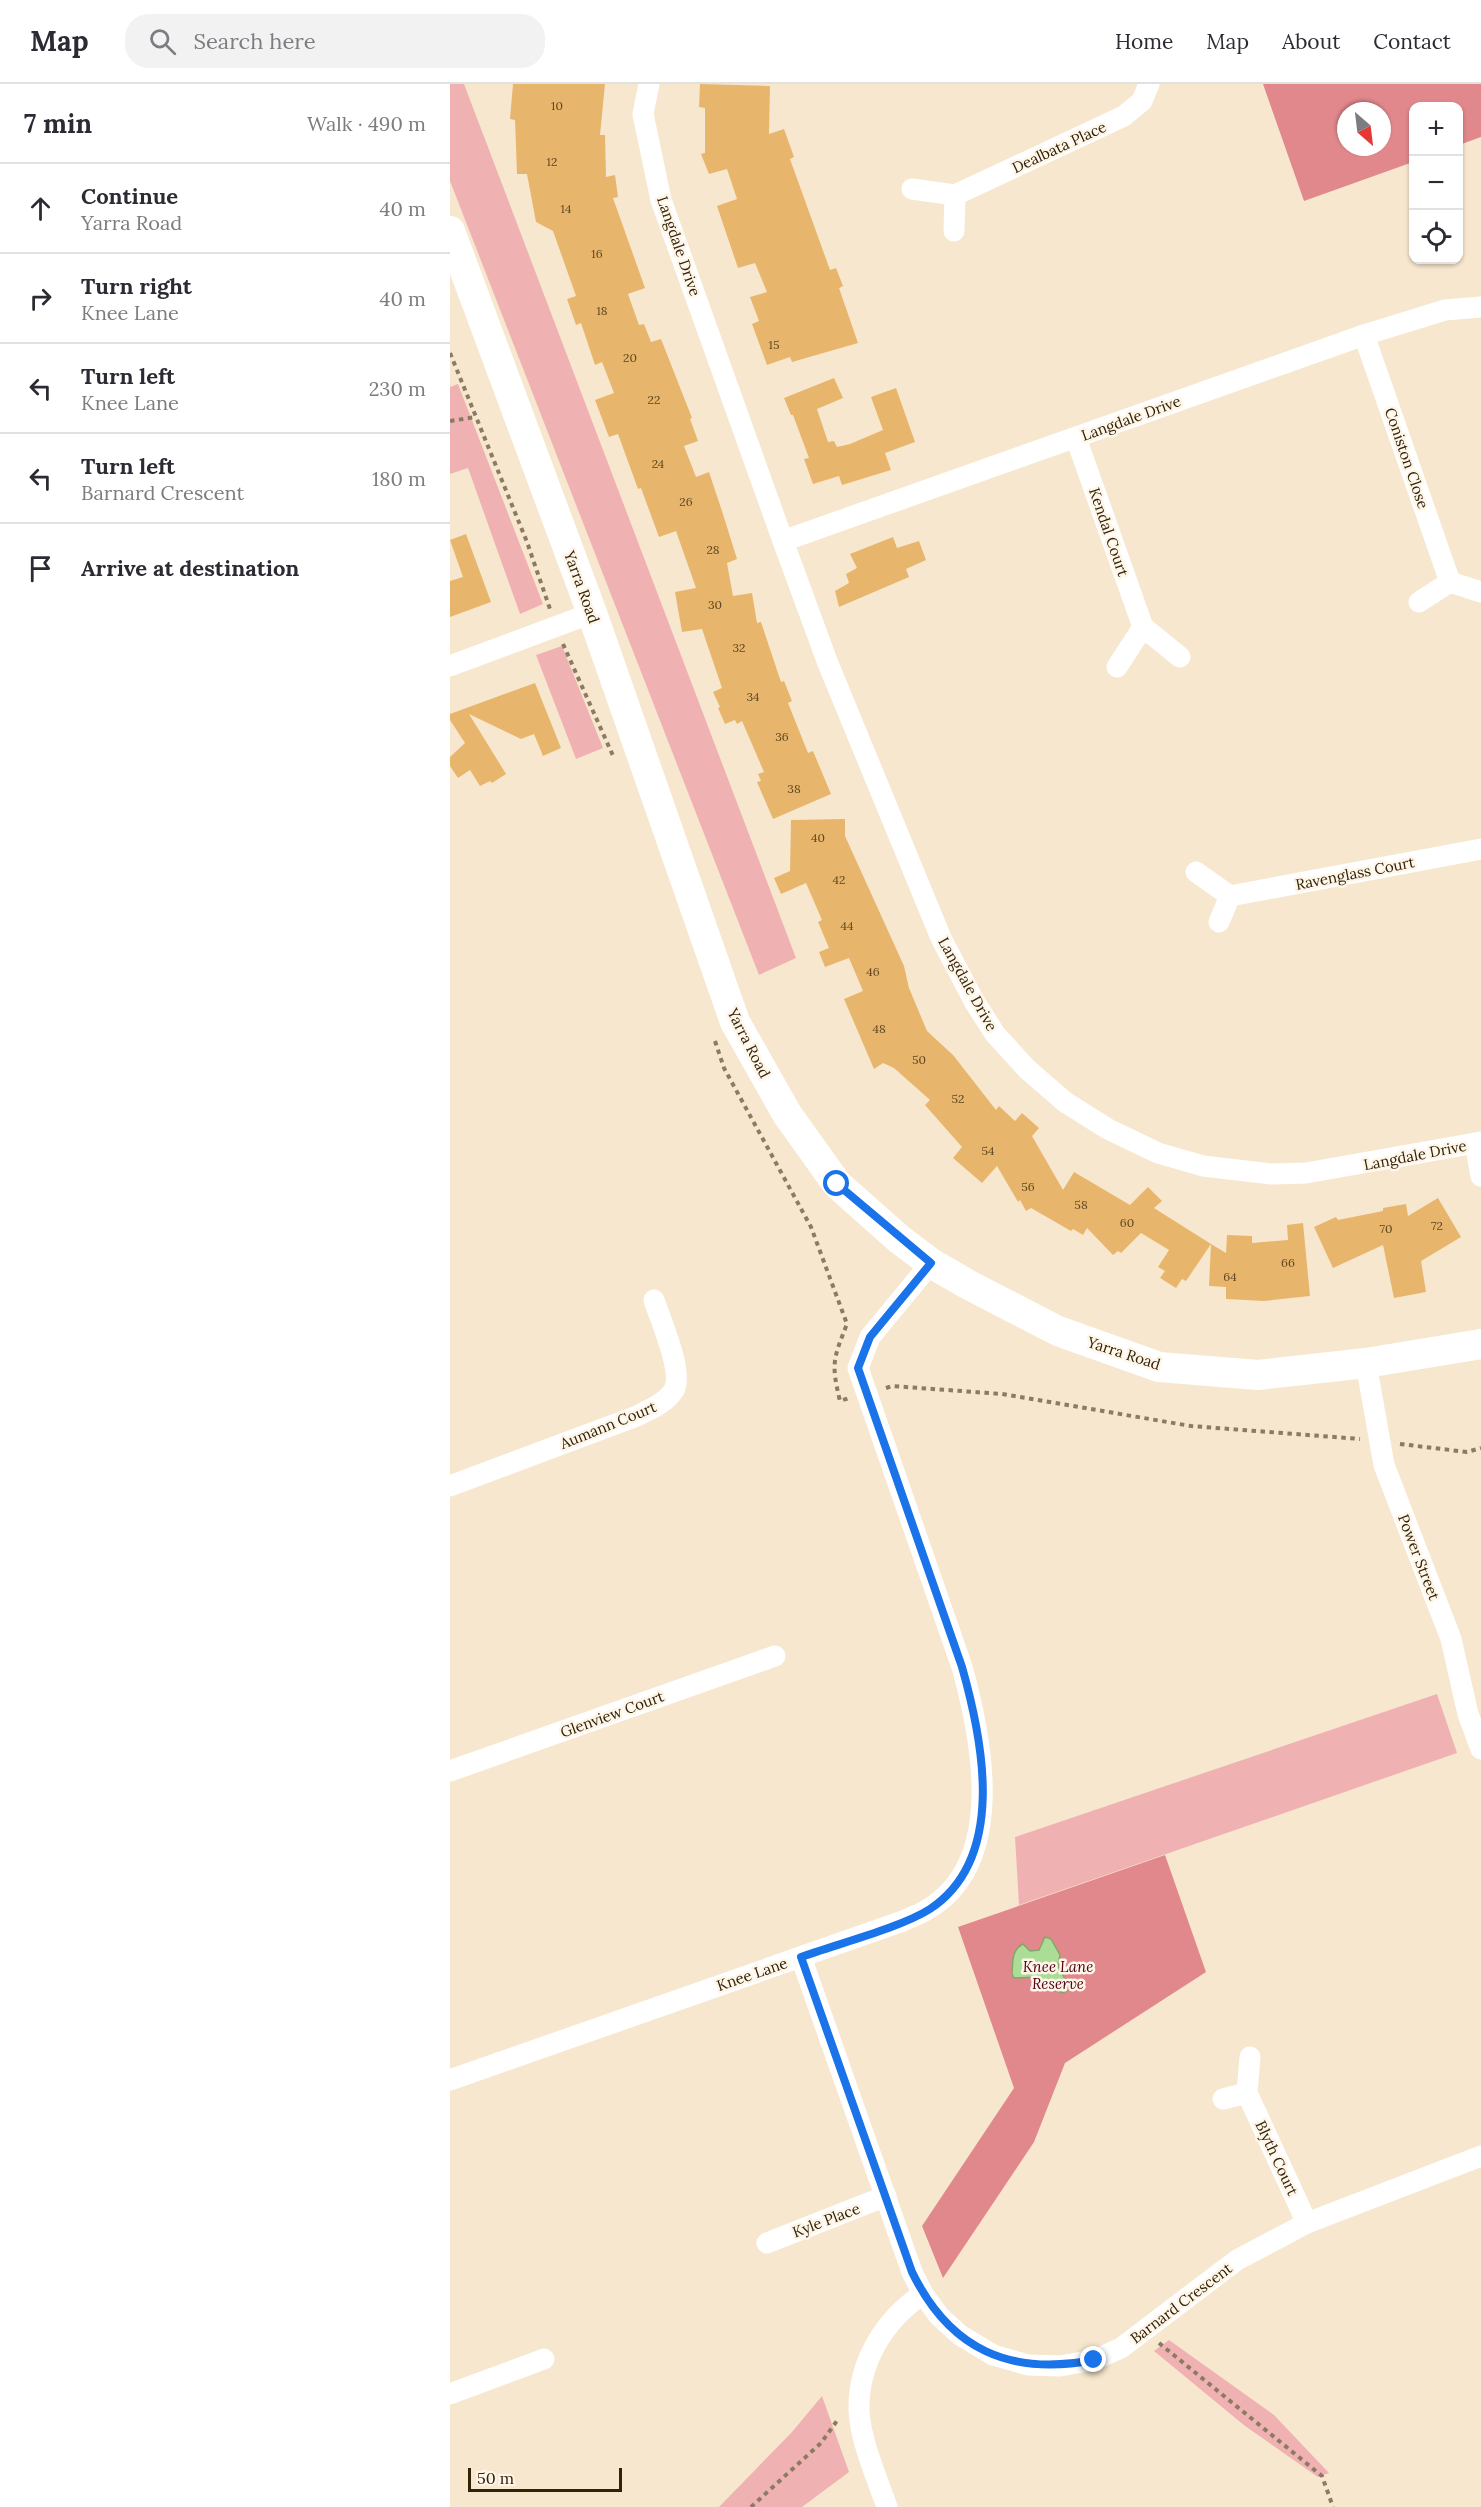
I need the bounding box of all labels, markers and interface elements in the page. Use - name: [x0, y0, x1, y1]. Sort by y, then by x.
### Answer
- search box: [125, 14, 545, 68]
- text: Map: [30, 23, 89, 59]
- icon: search: [146, 25, 179, 58]
- text: Search here: [194, 27, 316, 55]
- text: Home: [1115, 28, 1173, 55]
- text: Map: [1206, 28, 1249, 55]
- text: About: [1282, 28, 1340, 55]
- text: Contact: [1373, 28, 1451, 55]
- house number: 10: [551, 98, 563, 113]
- north arrow: [1337, 102, 1391, 156]
- map controls: [1409, 102, 1463, 264]
- button: +: [1409, 102, 1463, 156]
- text: 7 min: [24, 107, 92, 140]
- text: Walk · 490 m: [307, 111, 426, 136]
- street label: Dealbata Place: [1009, 117, 1109, 177]
- house number: 12: [547, 154, 557, 169]
- button: −: [1409, 156, 1463, 210]
- text: Continue: [81, 182, 178, 210]
- icon: ahead: [24, 192, 57, 225]
- street label: Langdale Drive: [653, 194, 705, 298]
- text: 40 m: [380, 196, 426, 221]
- house number: 14: [561, 201, 572, 216]
- text: Yarra Road: [81, 210, 182, 235]
- button: locate: [1409, 210, 1463, 264]
- house number: 16: [591, 246, 603, 261]
- text: Turn right: [81, 272, 192, 300]
- icon: right: [24, 282, 57, 315]
- text: 40 m: [380, 286, 426, 311]
- text: Knee Lane: [81, 300, 179, 325]
- house number: 18: [596, 303, 608, 318]
- house number: 15: [769, 337, 779, 352]
- house number: 20: [623, 350, 637, 365]
- text: Turn left: [81, 362, 175, 390]
- icon: left: [24, 372, 57, 405]
- text: 230 m: [369, 376, 426, 401]
- text: Knee Lane: [81, 390, 179, 415]
- street label: Langdale Drive: [1079, 391, 1183, 445]
- house number: 22: [648, 392, 660, 407]
- street label: Coniston Close: [1381, 405, 1433, 511]
- text: Turn left: [81, 452, 175, 480]
- house number: 24: [652, 456, 665, 471]
- icon: left: [24, 462, 57, 495]
- text: 180 m: [372, 466, 426, 491]
- text: Barnard Crescent: [81, 480, 244, 505]
- street label: Kendal Court: [1085, 485, 1133, 579]
- house number: 26: [679, 494, 693, 509]
- house number: 28: [706, 542, 720, 557]
- street label: Yarra Road: [560, 547, 604, 626]
- icon: arrive: [24, 552, 57, 585]
- text: Arrive at destination: [81, 554, 299, 582]
- house number: 30: [708, 597, 722, 612]
- house number: 32: [732, 640, 746, 655]
- house number: 34: [746, 689, 760, 704]
- house number: 36: [775, 729, 789, 744]
- house number: 38: [787, 781, 801, 796]
- house number: 40: [811, 830, 825, 845]
- street label: Ravenglass Court: [1294, 852, 1416, 894]
- house number: 42: [833, 872, 845, 887]
- house number: 44: [840, 918, 854, 933]
- street label: Langdale Drive: [934, 934, 1002, 1034]
- house number: 46: [866, 964, 880, 979]
- street label: Yarra Road: [723, 1004, 775, 1081]
- house number: 48: [872, 1021, 886, 1036]
- house number: 50: [912, 1052, 926, 1067]
- house number: 52: [952, 1091, 964, 1106]
- street label: Langdale Drive: [1362, 1136, 1468, 1174]
- house number: 54: [981, 1143, 995, 1158]
- route start: [823, 1170, 849, 1196]
- house number: 56: [1021, 1179, 1035, 1194]
- house number: 58: [1074, 1197, 1088, 1212]
- house number: 60: [1120, 1215, 1134, 1230]
- house number: 72: [1431, 1218, 1443, 1233]
- house number: 70: [1380, 1221, 1392, 1236]
- house number: 66: [1281, 1255, 1295, 1270]
- house number: 64: [1223, 1269, 1237, 1284]
- street label: Yarra Road: [1084, 1332, 1163, 1374]
- street label: Aumann Court: [556, 1397, 659, 1453]
- street label: Power Street: [1394, 1511, 1444, 1603]
- street label: Glenview Court: [558, 1686, 667, 1742]
- street label: Knee Lane: [714, 1953, 790, 1995]
- park label: Knee Lane Reserve: [1023, 1957, 1093, 1993]
- street label: Blyth Court: [1251, 2117, 1303, 2199]
- street label: Kyle Place: [790, 2198, 862, 2242]
- street label: Barnard Crescent: [1126, 2258, 1236, 2347]
- route end: [1080, 2346, 1106, 2372]
- scale bar: [468, 2465, 622, 2492]
- text: 50 m: [477, 2468, 514, 2488]

